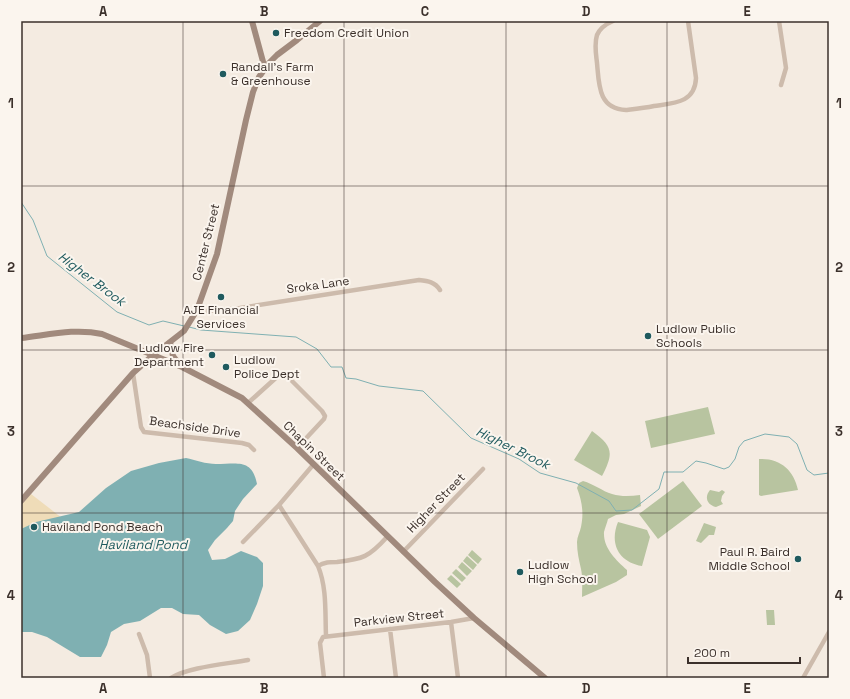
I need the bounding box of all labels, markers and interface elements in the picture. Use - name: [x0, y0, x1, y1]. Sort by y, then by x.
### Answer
- text: A: [99, 3, 108, 20]
- text: B: [260, 3, 269, 20]
- text: C: [421, 3, 429, 20]
- text: D: [582, 3, 591, 20]
- text: E: [743, 3, 751, 20]
- place label: Freedom Credit Union: [284, 25, 409, 41]
- marker: Freedom Credit Union: [271, 28, 281, 38]
- place label: Randall's Farm & Greenhouse: [231, 59, 314, 89]
- marker: Randall's Farm & Greenhouse: [218, 69, 228, 79]
- text: 1: [8, 95, 14, 112]
- text: 1: [836, 95, 842, 112]
- street label: Center Street: [189, 202, 223, 282]
- water label: Higher Brook: [55, 248, 131, 311]
- text: 2: [7, 259, 15, 276]
- text: 2: [835, 259, 843, 276]
- street label: Sroka Lane: [286, 273, 350, 297]
- marker: AJE Financial Services: [216, 292, 226, 302]
- place label: AJE Financial Services: [183, 302, 259, 332]
- place label: Ludlow Public Schools: [656, 321, 736, 351]
- marker: Ludlow Public Schools: [643, 331, 653, 341]
- place label: Ludlow Fire Department: [134, 340, 204, 370]
- marker: Ludlow Fire Department: [207, 350, 217, 360]
- place label: Ludlow Police Dept: [234, 352, 300, 382]
- marker: Ludlow Police Dept: [221, 362, 231, 372]
- street label: Beachside Drive: [148, 413, 242, 441]
- street label: Chapin Street: [280, 418, 348, 484]
- text: 3: [7, 423, 15, 440]
- water label: Higher Brook: [473, 423, 555, 474]
- text: 3: [835, 423, 843, 440]
- street label: Higher Street: [403, 470, 469, 536]
- place label: Haviland Pond Beach: [42, 519, 163, 535]
- marker: Haviland Pond Beach: [29, 522, 39, 532]
- water label: Haviland Pond: [99, 536, 189, 553]
- place label: Paul R. Baird Middle School: [708, 544, 790, 574]
- marker: Paul R. Baird Middle School: [793, 554, 803, 564]
- place label: Ludlow High School: [528, 557, 597, 587]
- marker: Ludlow High School: [515, 567, 525, 577]
- text: 4: [7, 587, 15, 604]
- text: 4: [835, 587, 843, 604]
- street label: Parkview Street: [353, 605, 445, 631]
- scale bar: [688, 639, 800, 665]
- text: 200 m: [694, 645, 730, 661]
- text: A: [99, 680, 108, 697]
- text: B: [260, 680, 269, 697]
- text: C: [421, 680, 429, 697]
- text: D: [582, 680, 591, 697]
- text: E: [743, 680, 751, 697]

